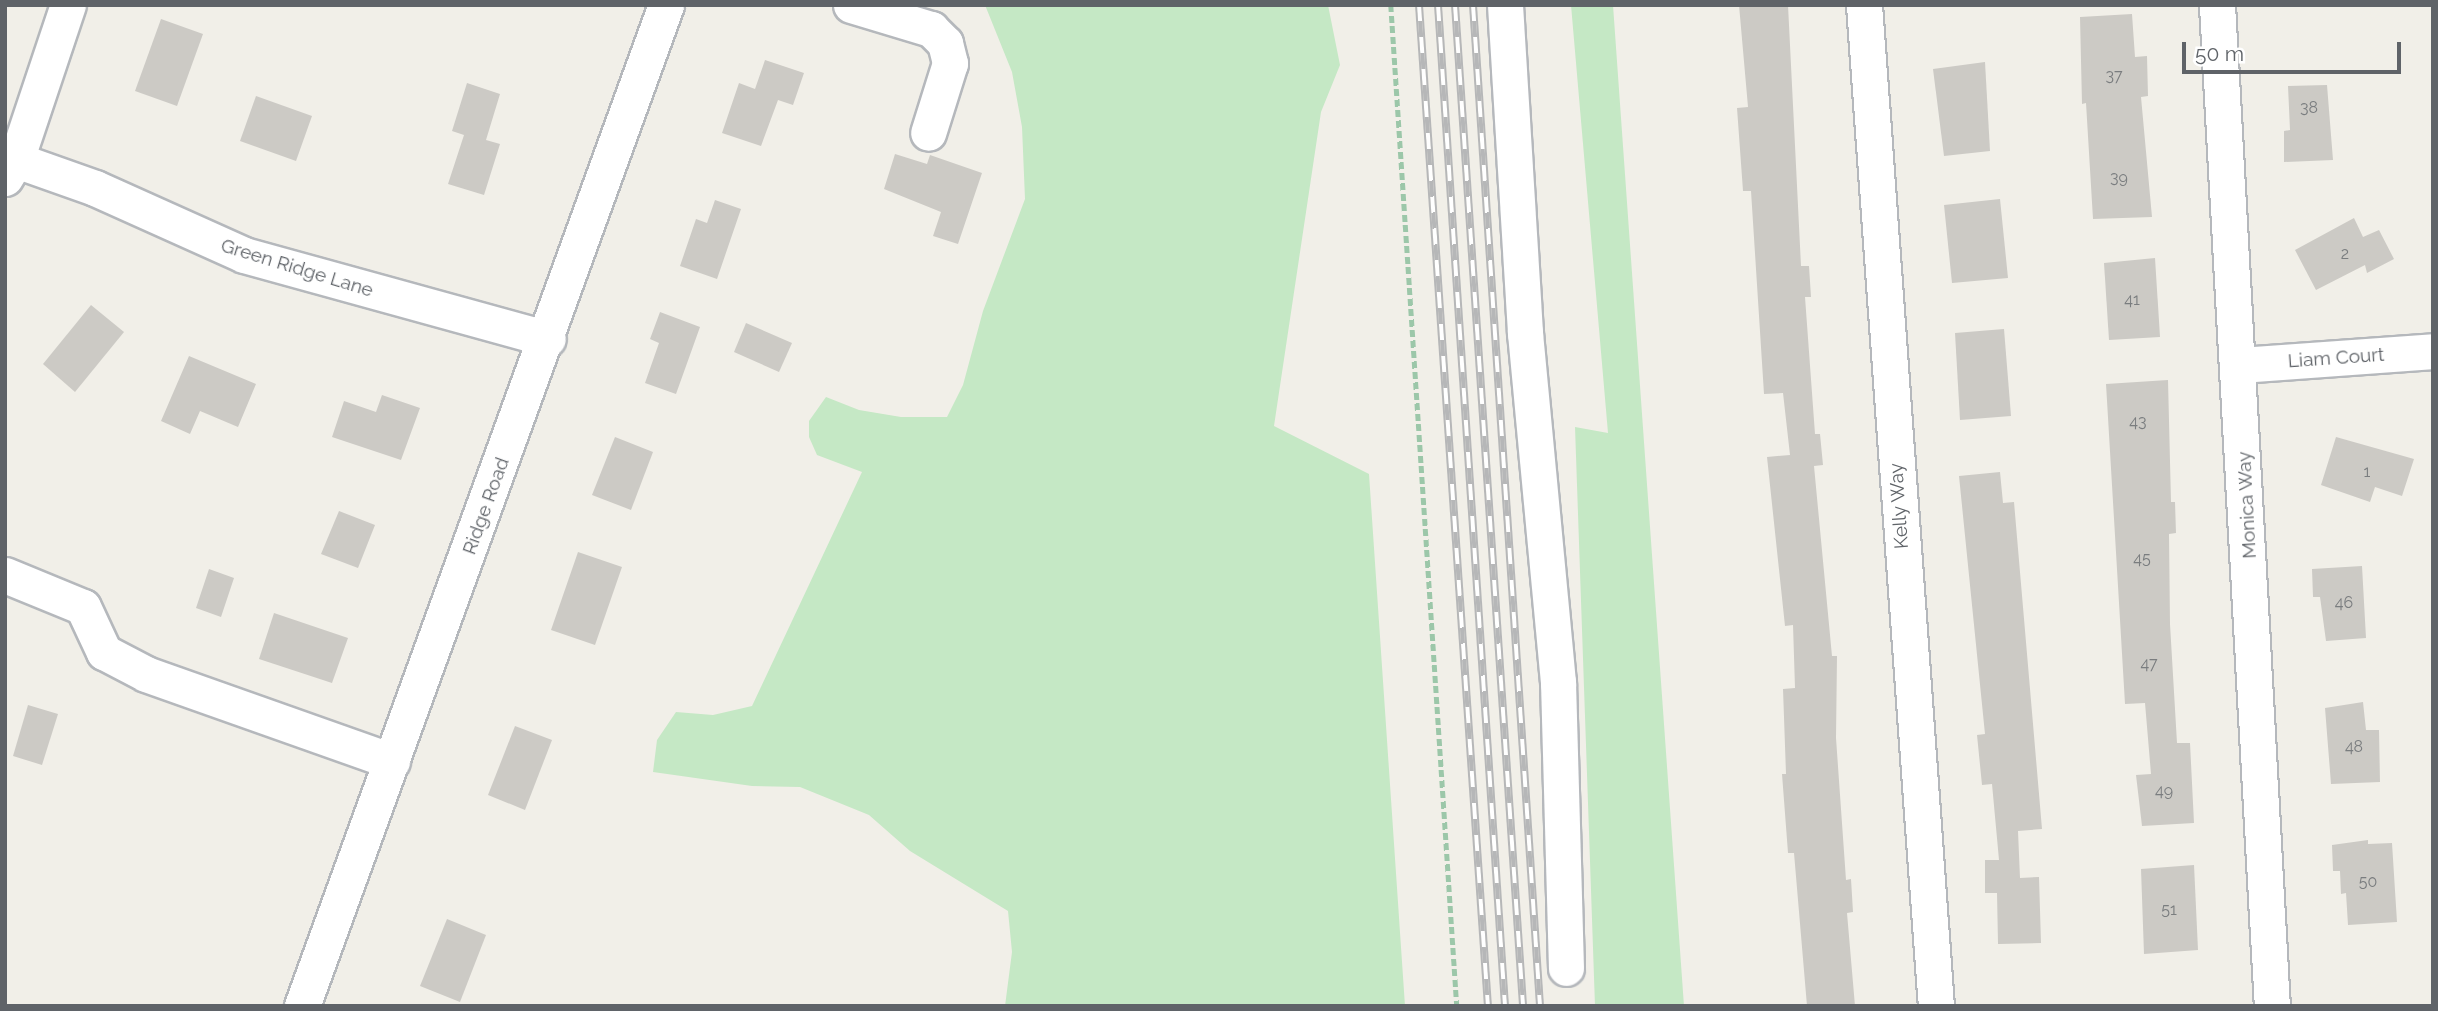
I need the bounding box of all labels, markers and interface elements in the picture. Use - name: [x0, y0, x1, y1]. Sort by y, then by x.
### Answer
- scale bar: [2186, 28, 2405, 72]
- text: 50 m: [2195, 41, 2244, 66]
- house number: 37: [2105, 66, 2123, 86]
- house number: 38: [2300, 98, 2318, 118]
- house number: 39: [2110, 168, 2128, 188]
- street label: Green Ridge Lane: [218, 234, 376, 302]
- house number: 2: [2341, 244, 2349, 264]
- house number: 41: [2124, 290, 2140, 310]
- street label: Liam Court: [2287, 343, 2385, 373]
- house number: 43: [2129, 412, 2147, 432]
- street label: Monica Way: [2233, 451, 2261, 559]
- street label: Ridge Road: [458, 454, 514, 558]
- street label: Kelly Way: [1885, 462, 1913, 550]
- house number: 1: [2364, 462, 2370, 482]
- house number: 45: [2133, 549, 2151, 569]
- house number: 46: [2335, 593, 2353, 613]
- house number: 47: [2140, 654, 2158, 674]
- house number: 48: [2345, 737, 2363, 757]
- house number: 49: [2155, 781, 2173, 801]
- house number: 50: [2359, 872, 2377, 892]
- house number: 51: [2161, 900, 2177, 920]

